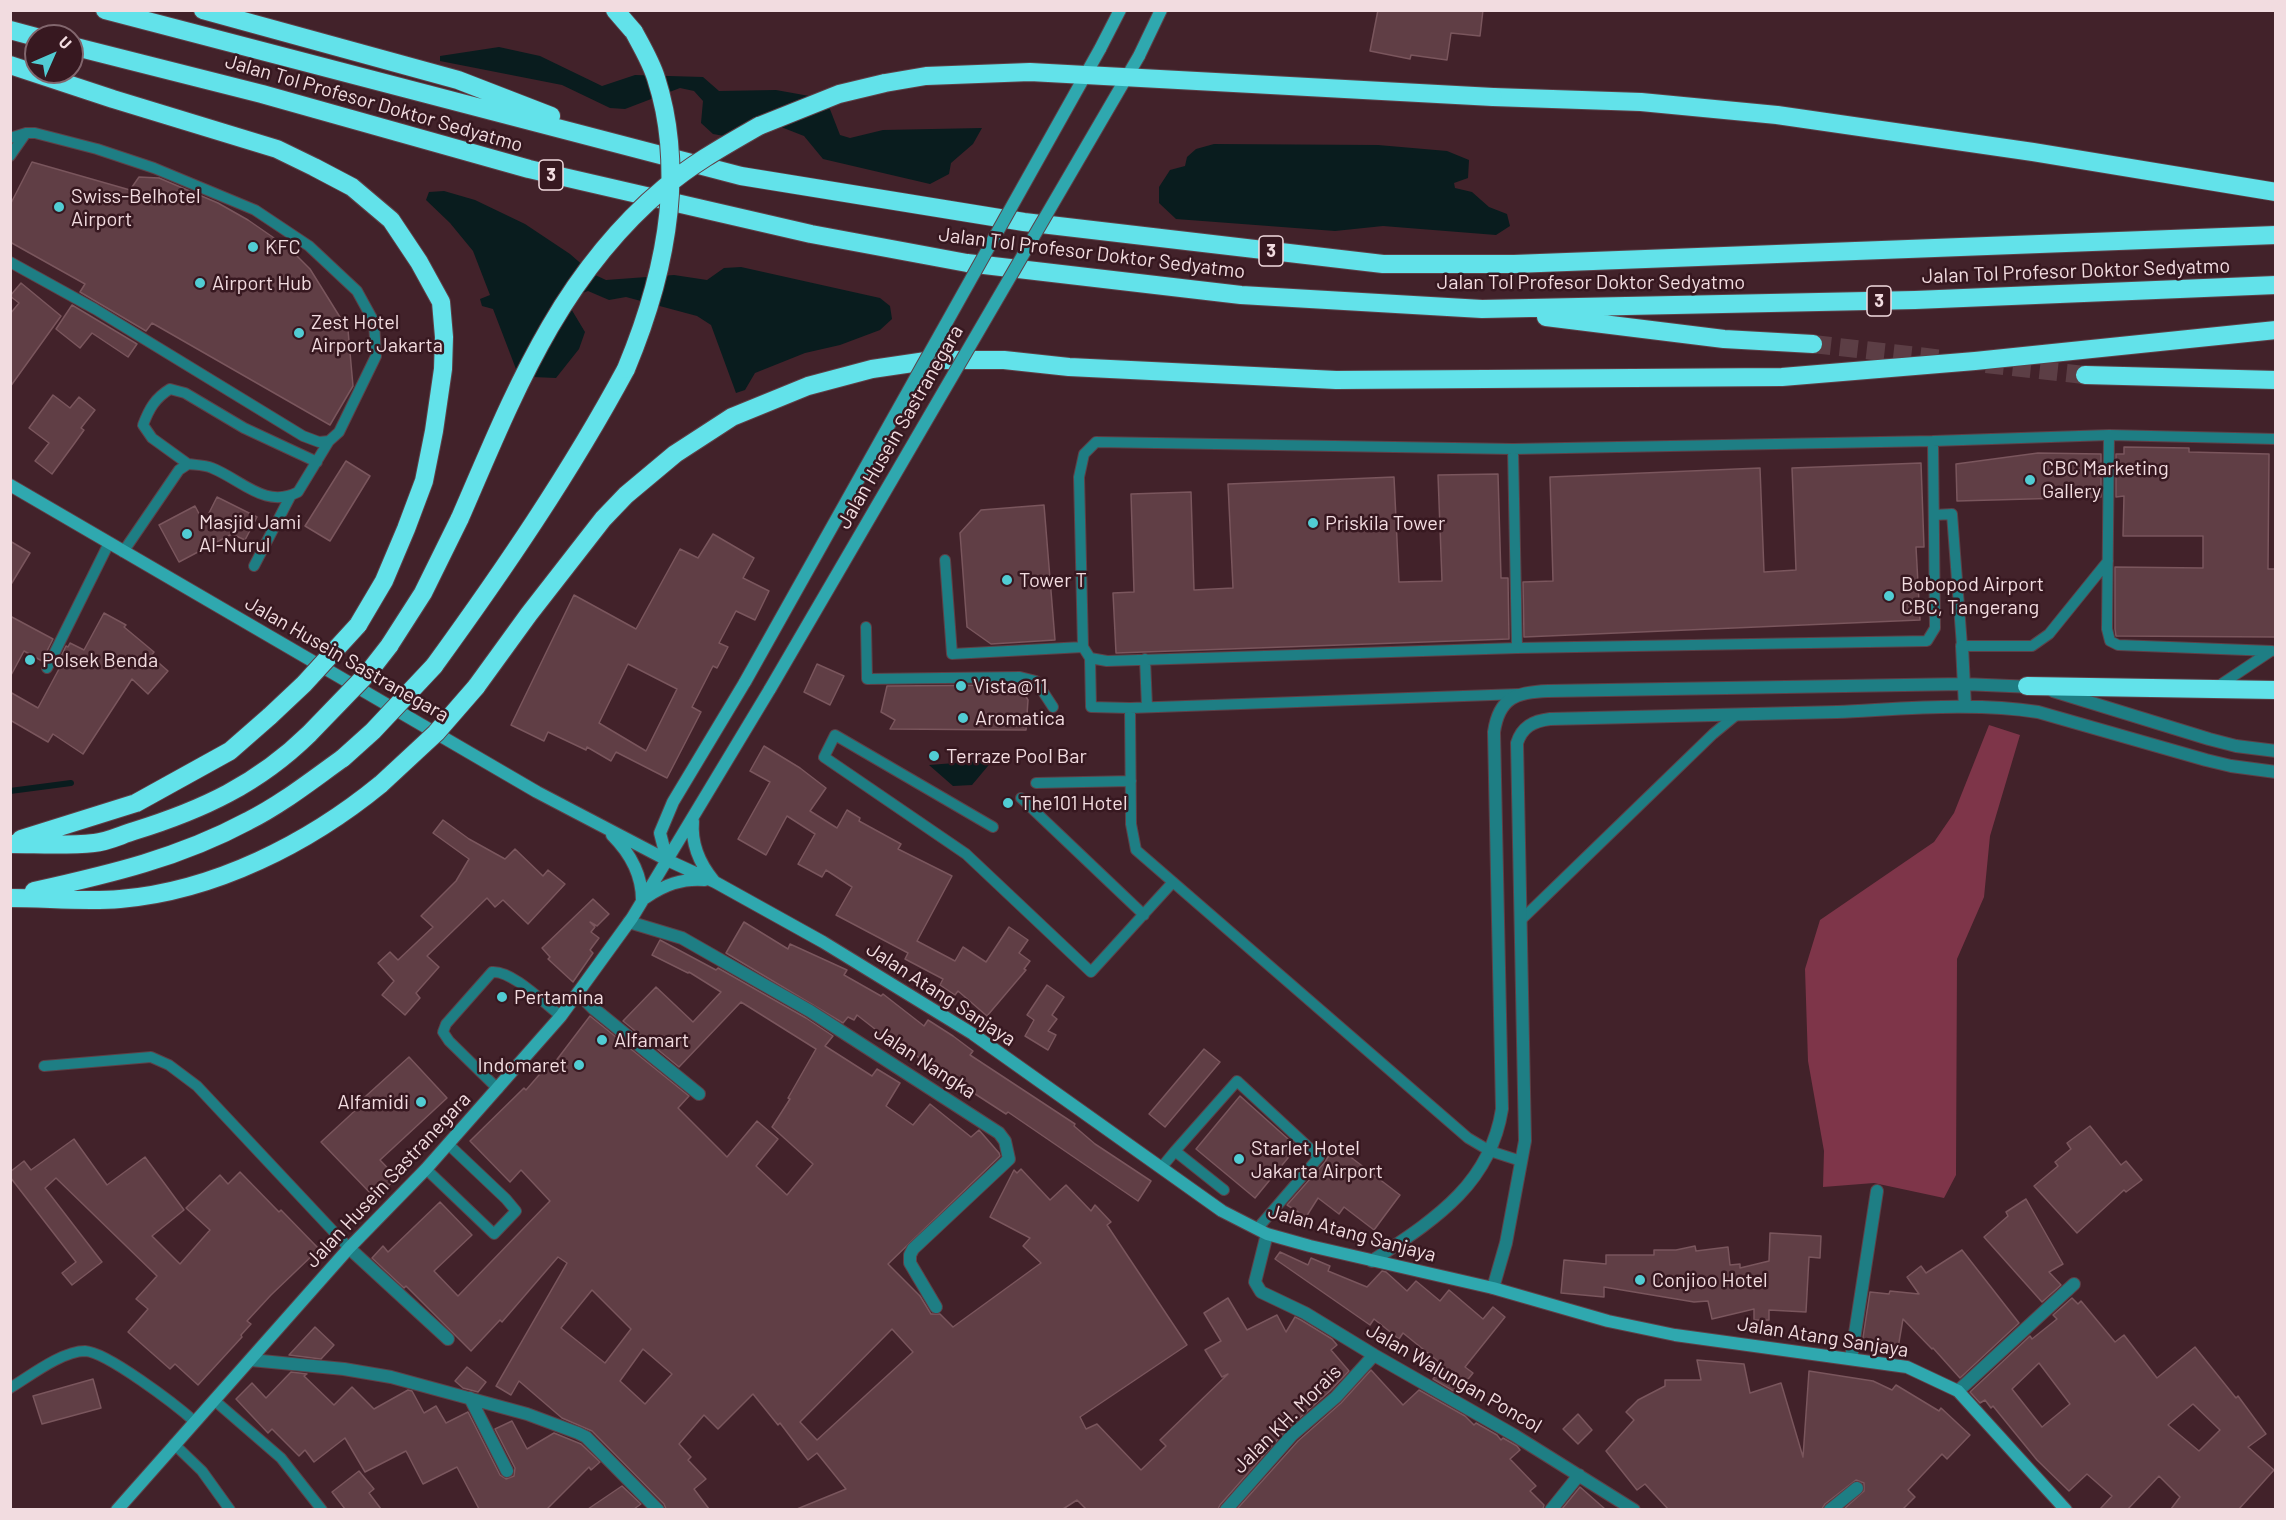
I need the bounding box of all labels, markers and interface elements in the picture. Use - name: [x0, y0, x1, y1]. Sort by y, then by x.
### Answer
- north arrow: [24, 24, 84, 84]
- text: U: [55, 32, 76, 53]
- street label: Jalan Tol Profesor Doktor Sedyatmo: [222, 49, 526, 157]
- road number: 3: [539, 160, 563, 190]
- place label: Swiss-Belhotel Airport: [71, 184, 200, 231]
- marker: Swiss-Belhotel Airport: [52, 200, 66, 214]
- street label: Jalan Tol Profesor Doktor Sedyatmo: [937, 222, 1247, 284]
- place label: KFC: [265, 235, 301, 259]
- road number: 3: [1259, 236, 1283, 266]
- marker: KFC: [246, 240, 260, 254]
- street label: Jalan Tol Profesor Doktor Sedyatmo: [1921, 254, 2231, 288]
- street label: Jalan Tol Profesor Doktor Sedyatmo: [1437, 270, 1745, 294]
- place label: Airport Hub: [212, 271, 312, 295]
- marker: Airport Hub: [193, 276, 207, 290]
- road number: 3: [1867, 286, 1891, 316]
- place label: Zest Hotel Airport Jakarta: [311, 310, 443, 357]
- street label: Jalan Husein Sastranegara: [832, 321, 968, 533]
- marker: Zest Hotel Airport Jakarta: [292, 326, 306, 340]
- place label: CBC Marketing Gallery: [2042, 456, 2169, 503]
- marker: CBC Marketing Gallery: [2023, 473, 2037, 487]
- place label: Masjid Jami Al-Nurul: [199, 510, 301, 557]
- place label: Priskila Tower: [1325, 511, 1445, 535]
- marker: Priskila Tower: [1306, 516, 1320, 530]
- marker: Masjid Jami Al-Nurul: [180, 527, 194, 541]
- place label: Tower T: [1019, 568, 1087, 592]
- place label: Bobopod Airport CBC, Tangerang: [1901, 572, 2044, 619]
- marker: Tower T: [1000, 573, 1014, 587]
- marker: Bobopod Airport CBC, Tangerang: [1882, 589, 1896, 603]
- street label: Jalan Husein Sastranegara: [241, 591, 453, 727]
- place label: Polsek Benda: [42, 648, 158, 672]
- marker: Polsek Benda: [23, 653, 37, 667]
- place label: Vista@11: [973, 674, 1048, 698]
- marker: Vista@11: [954, 679, 968, 693]
- place label: Aromatica: [975, 706, 1065, 730]
- marker: Aromatica: [956, 711, 970, 725]
- place label: Terraze Pool Bar: [946, 744, 1087, 768]
- marker: Terraze Pool Bar: [927, 749, 941, 763]
- place label: The101 Hotel: [1020, 791, 1128, 815]
- marker: The101 Hotel: [1001, 796, 1015, 810]
- street label: Jalan Atang Sanjaya: [862, 937, 1020, 1051]
- place label: Pertamina: [514, 985, 604, 1009]
- marker: Pertamina: [495, 990, 509, 1004]
- street label: Jalan Nangka: [870, 1020, 980, 1104]
- place label: Alfamart: [614, 1028, 689, 1052]
- marker: Alfamart: [595, 1033, 609, 1047]
- place label: Indomaret: [478, 1053, 567, 1077]
- marker: Indomaret: [572, 1058, 586, 1072]
- street label: Jalan Husein Sastranegara: [300, 1087, 476, 1273]
- place label: Alfamidi: [338, 1090, 409, 1114]
- marker: Alfamidi: [414, 1095, 428, 1109]
- place label: Starlet Hotel Jakarta Airport: [1251, 1136, 1383, 1183]
- marker: Starlet Hotel Jakarta Airport: [1232, 1152, 1246, 1166]
- street label: Jalan Atang Sanjaya: [1265, 1199, 1439, 1267]
- place label: Conjioo Hotel: [1652, 1268, 1768, 1292]
- marker: Conjioo Hotel: [1633, 1273, 1647, 1287]
- street label: Jalan Atang Sanjaya: [1736, 1312, 1910, 1362]
- street label: Jalan Walungan Poncol: [1362, 1318, 1546, 1438]
- street label: Jalan KH. Morais: [1228, 1360, 1346, 1478]

